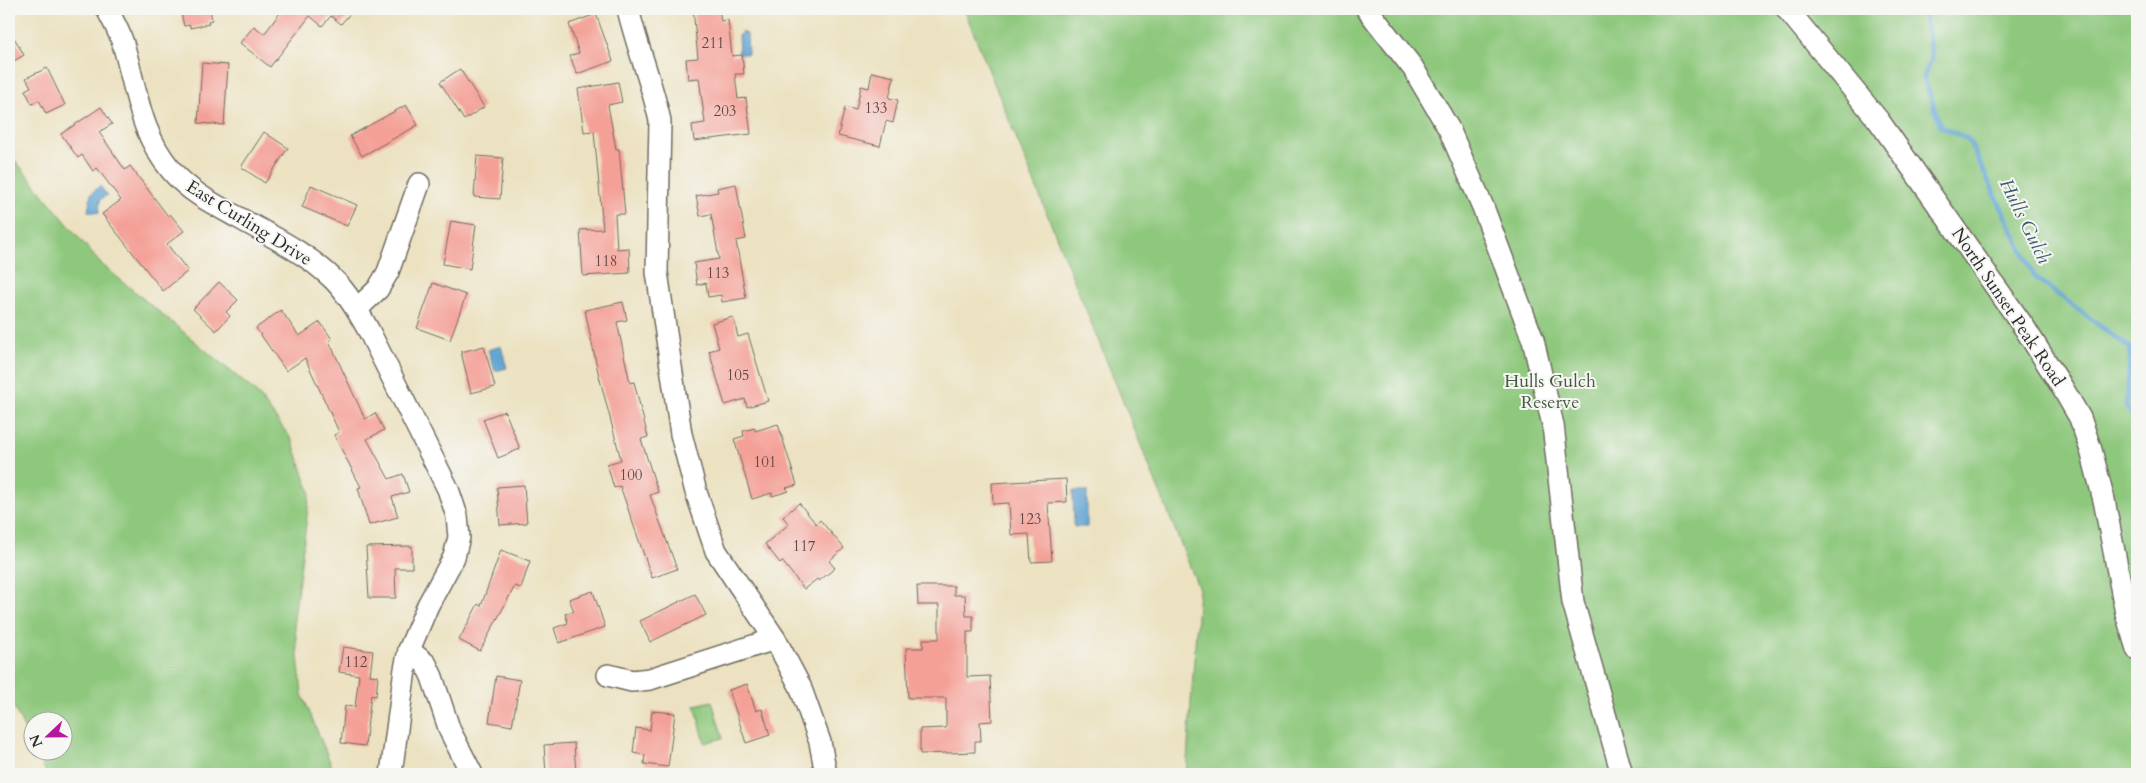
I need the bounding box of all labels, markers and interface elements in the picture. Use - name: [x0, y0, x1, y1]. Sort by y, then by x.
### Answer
- house number: 211: [701, 33, 725, 53]
- house number: 133: [864, 98, 888, 118]
- house number: 203: [713, 101, 737, 121]
- street label: East Curling Drive: [181, 174, 317, 272]
- water label: Hulls Gulch: [1993, 174, 2057, 268]
- street label: North Sunset Peak Road: [1945, 223, 2071, 392]
- house number: 118: [594, 251, 618, 271]
- house number: 113: [706, 263, 730, 283]
- house number: 105: [726, 365, 750, 385]
- park label: Hulls Gulch Reserve: [1504, 369, 1596, 415]
- house number: 101: [753, 452, 777, 472]
- house number: 100: [619, 465, 643, 485]
- house number: 123: [1018, 509, 1042, 529]
- house number: 117: [792, 536, 816, 556]
- house number: 112: [344, 652, 368, 672]
- north arrow: [22, 710, 72, 760]
- text: N: [25, 731, 47, 750]

